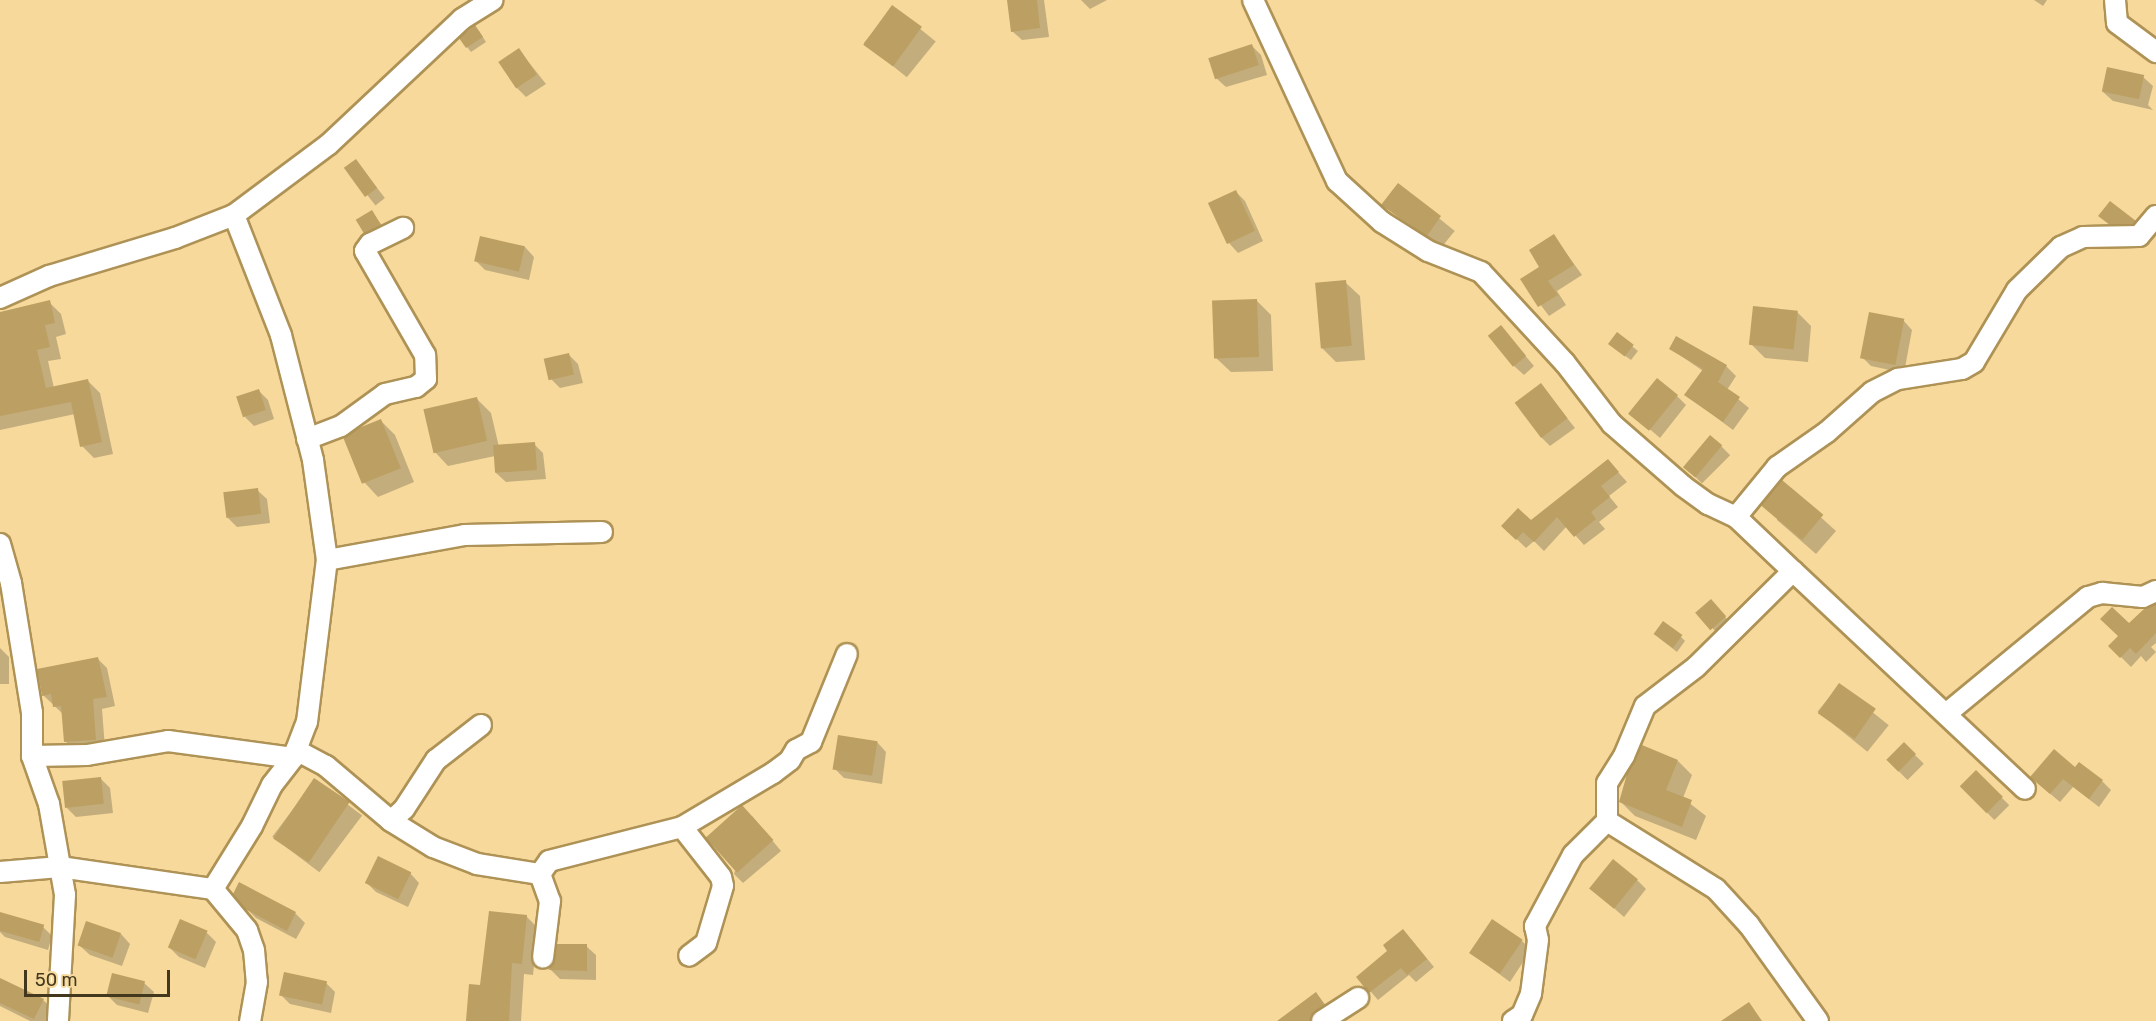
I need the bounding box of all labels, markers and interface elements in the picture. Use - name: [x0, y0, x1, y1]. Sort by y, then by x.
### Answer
- scale bar: [27, 958, 172, 996]
- text: 50 m: [35, 969, 78, 991]

